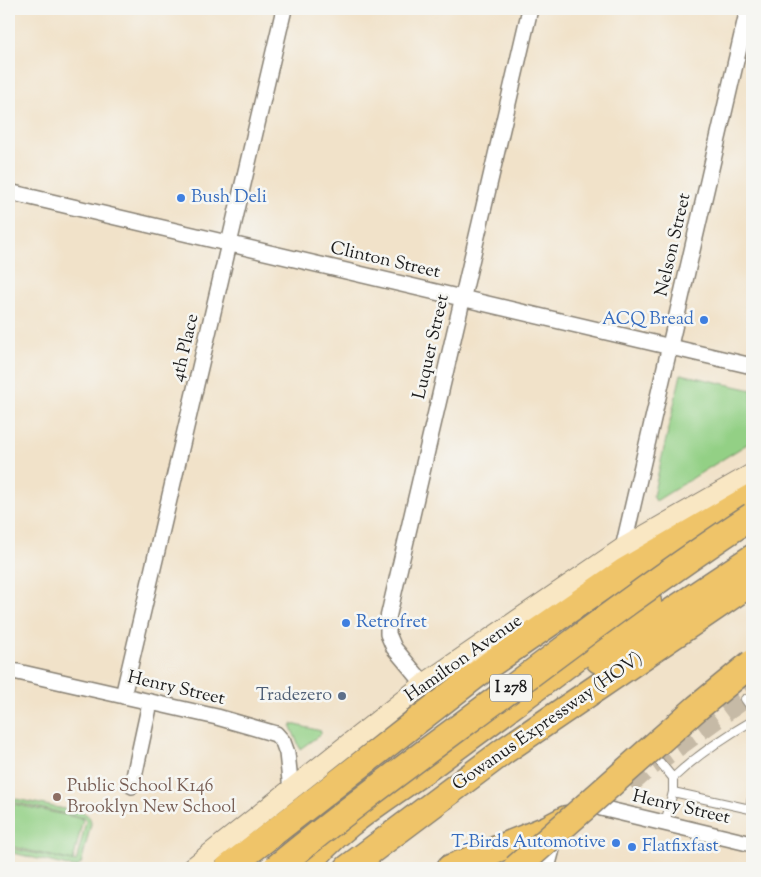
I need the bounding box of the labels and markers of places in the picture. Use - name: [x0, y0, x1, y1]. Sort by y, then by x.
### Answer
- place label: Bush Deli: [191, 185, 267, 211]
- marker: Bush Deli: [175, 192, 187, 204]
- place label: ACQ Bread: [602, 307, 694, 333]
- marker: ACQ Bread: [698, 314, 710, 326]
- place label: Retrofret: [356, 610, 427, 636]
- marker: Retrofret: [340, 617, 352, 629]
- place label: Tradezero: [256, 683, 332, 709]
- marker: Tradezero: [336, 690, 348, 702]
- place label: Public School K146 Brooklyn New School: [67, 774, 236, 821]
- marker: Public School K146 Brooklyn New School: [51, 791, 63, 803]
- place label: T-Birds Automotive: [451, 830, 606, 856]
- place label: Flatfixfast: [642, 834, 719, 860]
- marker: T-Birds Automotive: [610, 837, 622, 849]
- marker: Flatfixfast: [626, 841, 638, 853]

